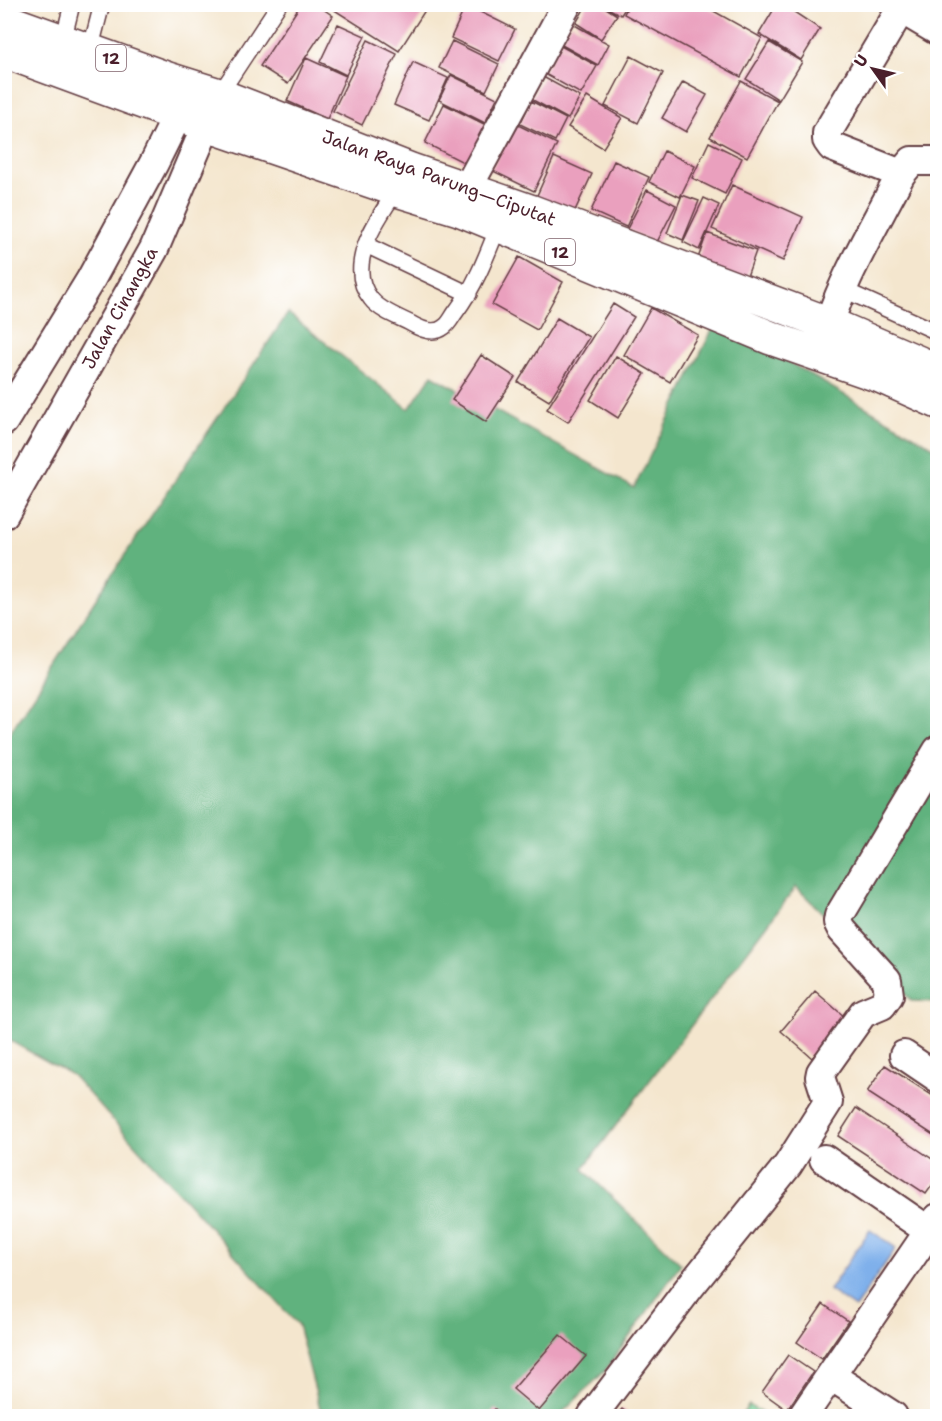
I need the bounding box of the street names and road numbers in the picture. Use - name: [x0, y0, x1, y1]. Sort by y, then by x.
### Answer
- road number: 12: [96, 45, 126, 71]
- street label: Jalan Raya Parung—Ciputat: [319, 124, 559, 232]
- road number: 12: [545, 239, 575, 265]
- street label: Jalan Cinangka: [76, 243, 164, 373]

